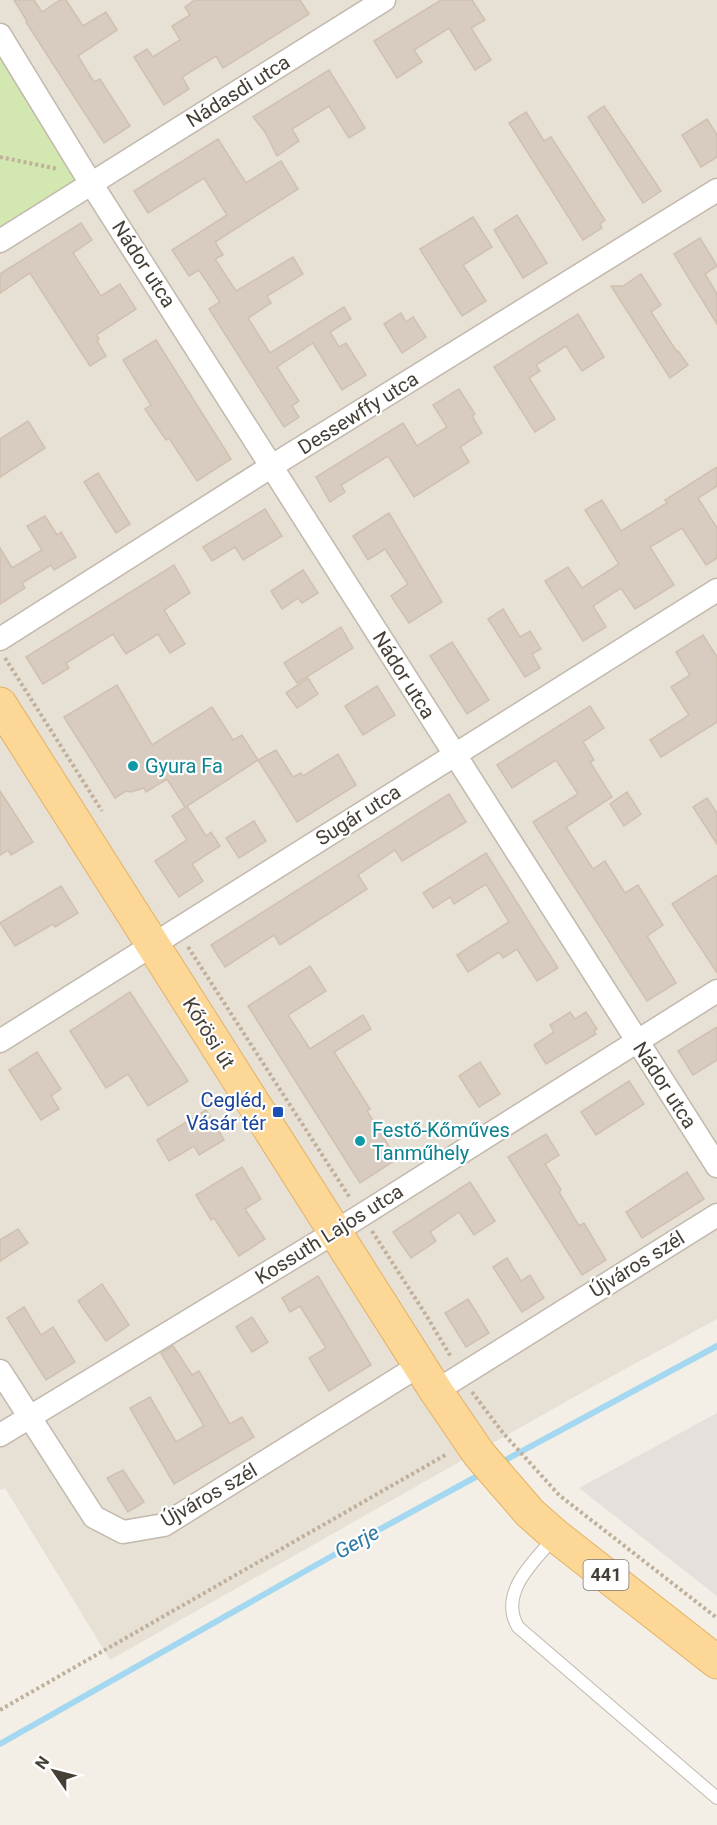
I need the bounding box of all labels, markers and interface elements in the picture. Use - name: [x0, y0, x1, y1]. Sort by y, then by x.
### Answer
- street label: Nádasdi utca: [182, 50, 294, 132]
- street label: Nádor utca: [107, 216, 181, 312]
- street label: Dessewffy utca: [293, 366, 423, 460]
- street label: Nádor utca: [368, 627, 440, 723]
- place label: Gyura Fa: [145, 754, 223, 778]
- marker: Gyura Fa: [126, 759, 140, 773]
- street label: Sugár utca: [311, 779, 405, 851]
- street label: Kőrösi út: [178, 993, 240, 1073]
- street label: Nádor utca: [628, 1037, 702, 1133]
- place label: Cegléd, Vásár tér: [186, 1088, 266, 1135]
- marker: Cegléd, Vásár tér: [271, 1105, 285, 1119]
- place label: Festő-Kőműves Tanműhely: [372, 1118, 510, 1165]
- marker: Festő-Kőműves Tanműhely: [353, 1134, 367, 1148]
- street label: Kossuth Lajos utca: [251, 1179, 407, 1289]
- street label: Újváros szél: [585, 1225, 689, 1303]
- street label: Újváros szél: [157, 1458, 261, 1532]
- water label: Gerje: [331, 1520, 384, 1564]
- road number: 441: [584, 1560, 628, 1590]
- north arrow: [24, 1741, 84, 1801]
- text: N: [31, 1753, 53, 1773]

